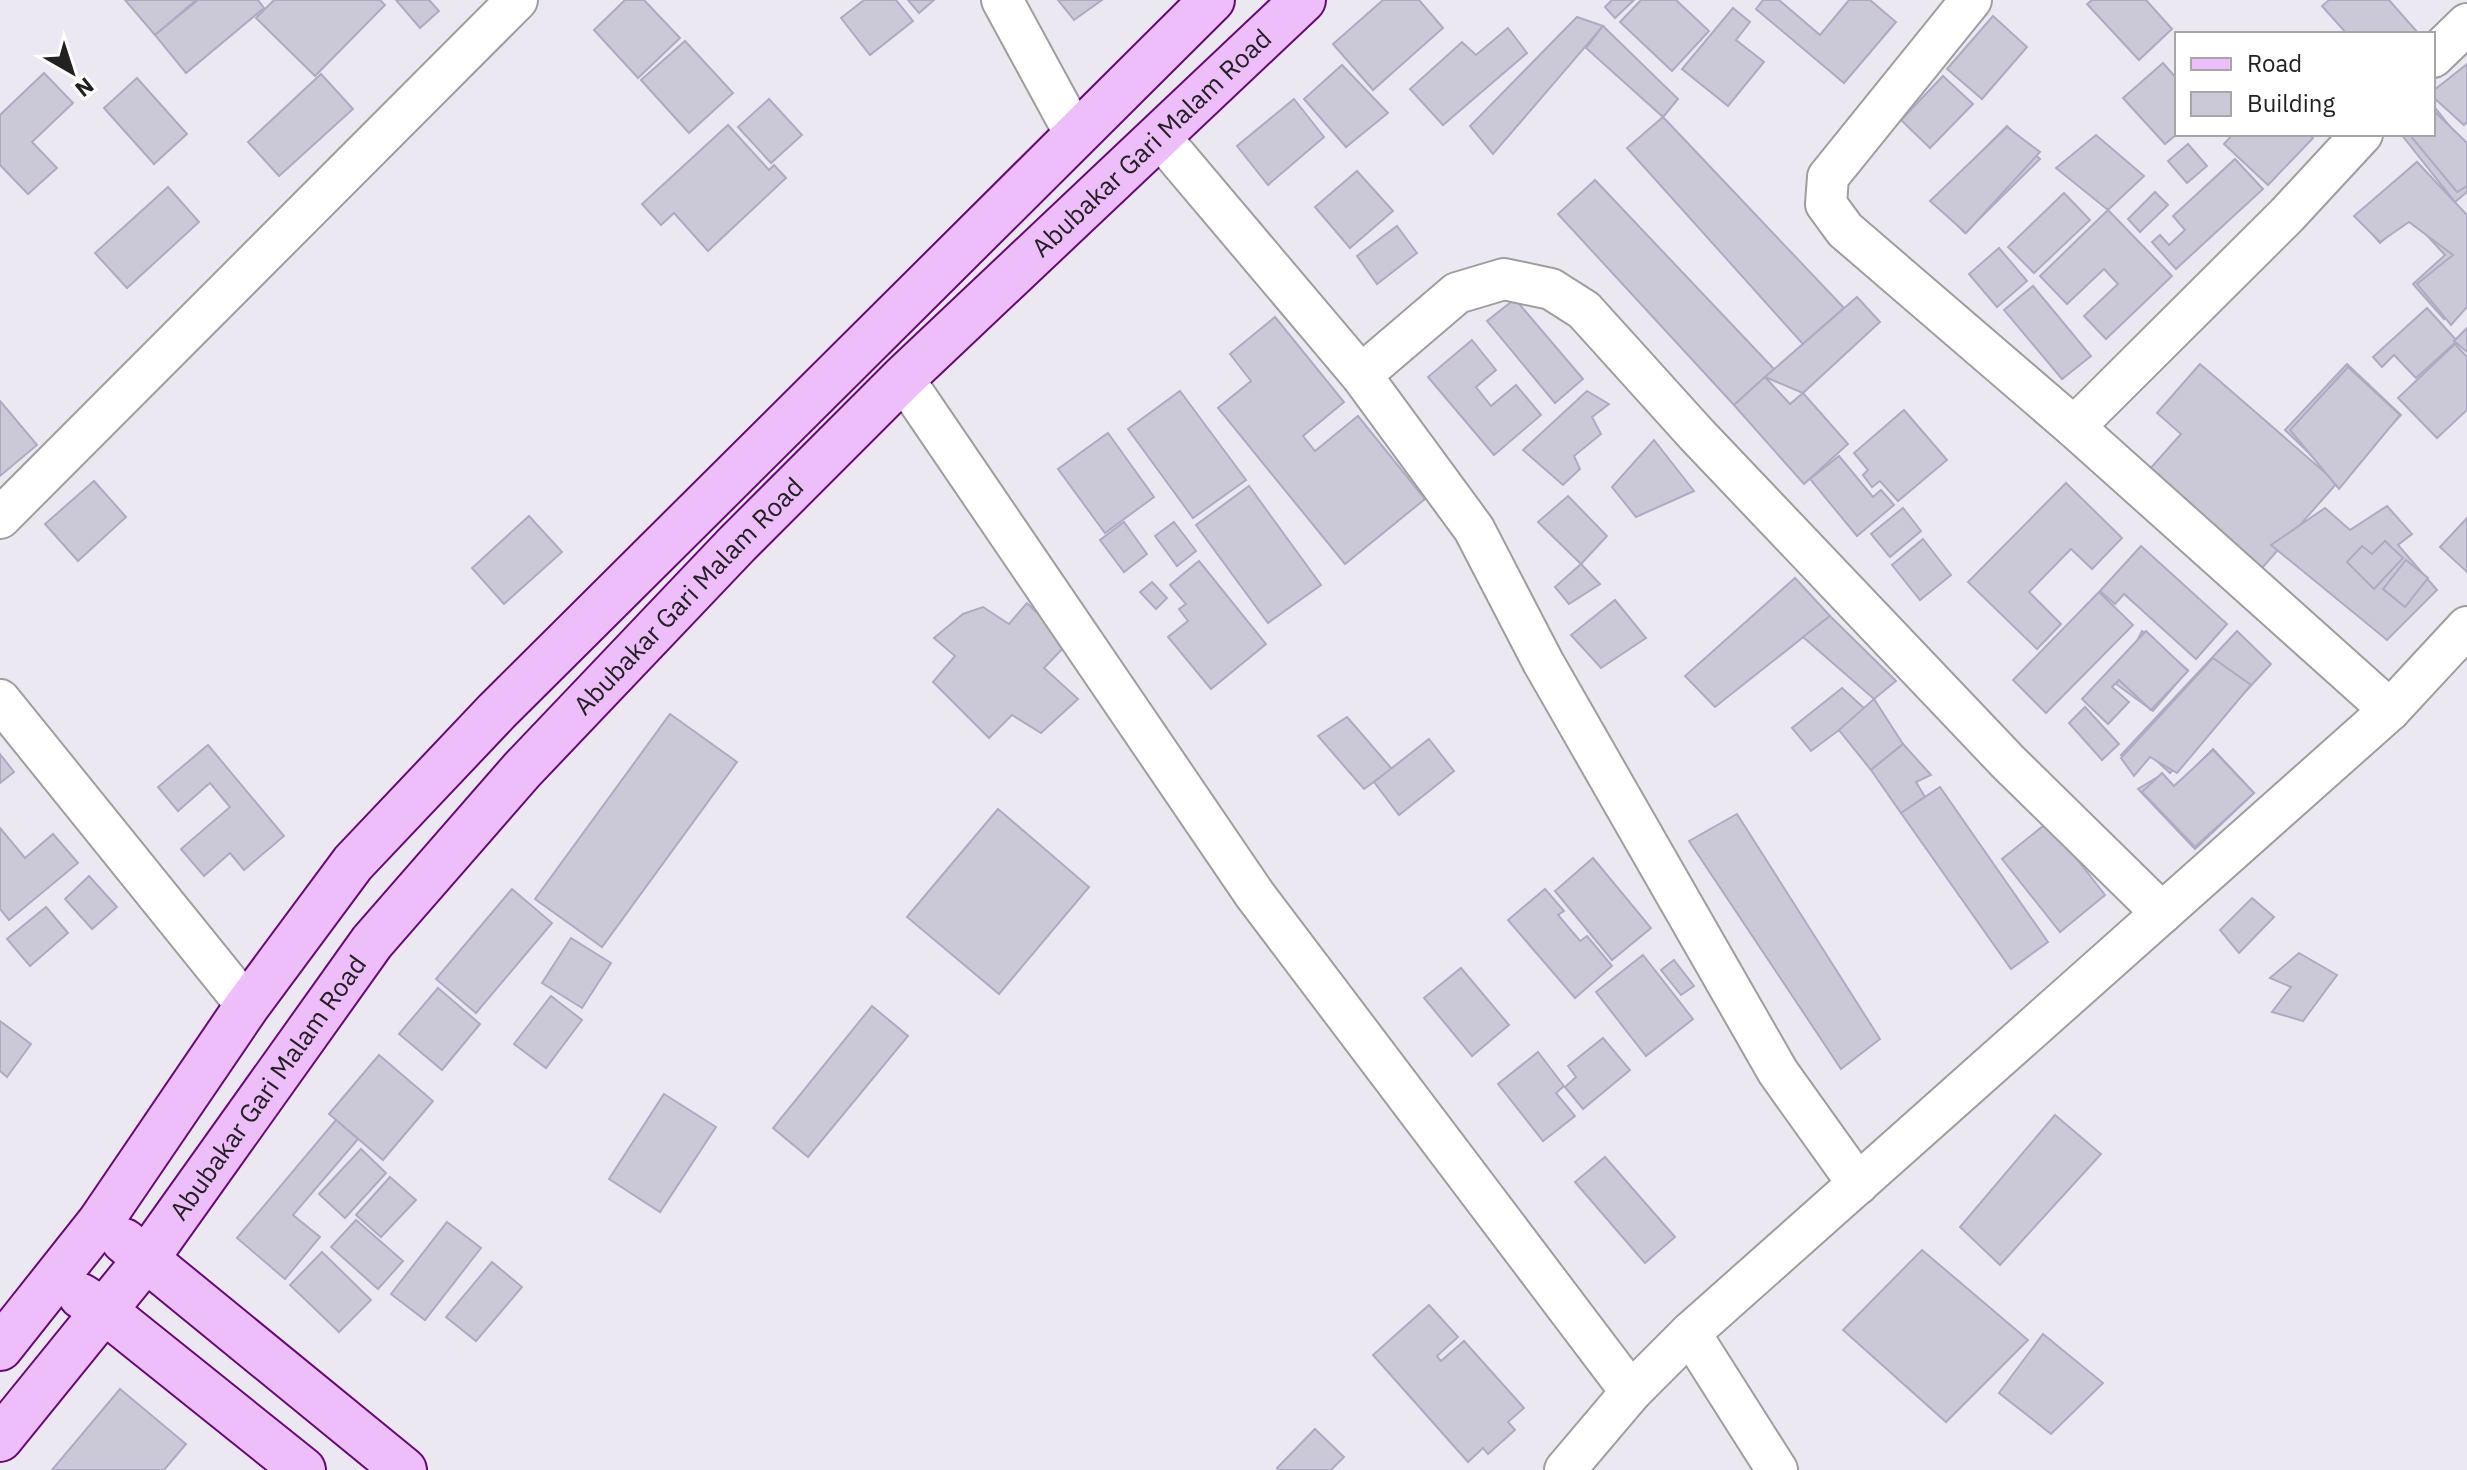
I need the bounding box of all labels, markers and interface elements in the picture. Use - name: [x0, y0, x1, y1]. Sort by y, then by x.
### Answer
- street label: Abubakar Gari Malam Road: [1024, 21, 1278, 264]
- north arrow: [32, 32, 112, 112]
- legend: [2175, 32, 2435, 136]
- text: Road: [2247, 47, 2302, 79]
- text: N: [70, 72, 100, 104]
- text: Building: [2247, 87, 2335, 119]
- street label: Abubakar Gari Malam Road: [565, 469, 810, 722]
- street label: Abubakar Gari Malam Road: [161, 948, 373, 1226]

